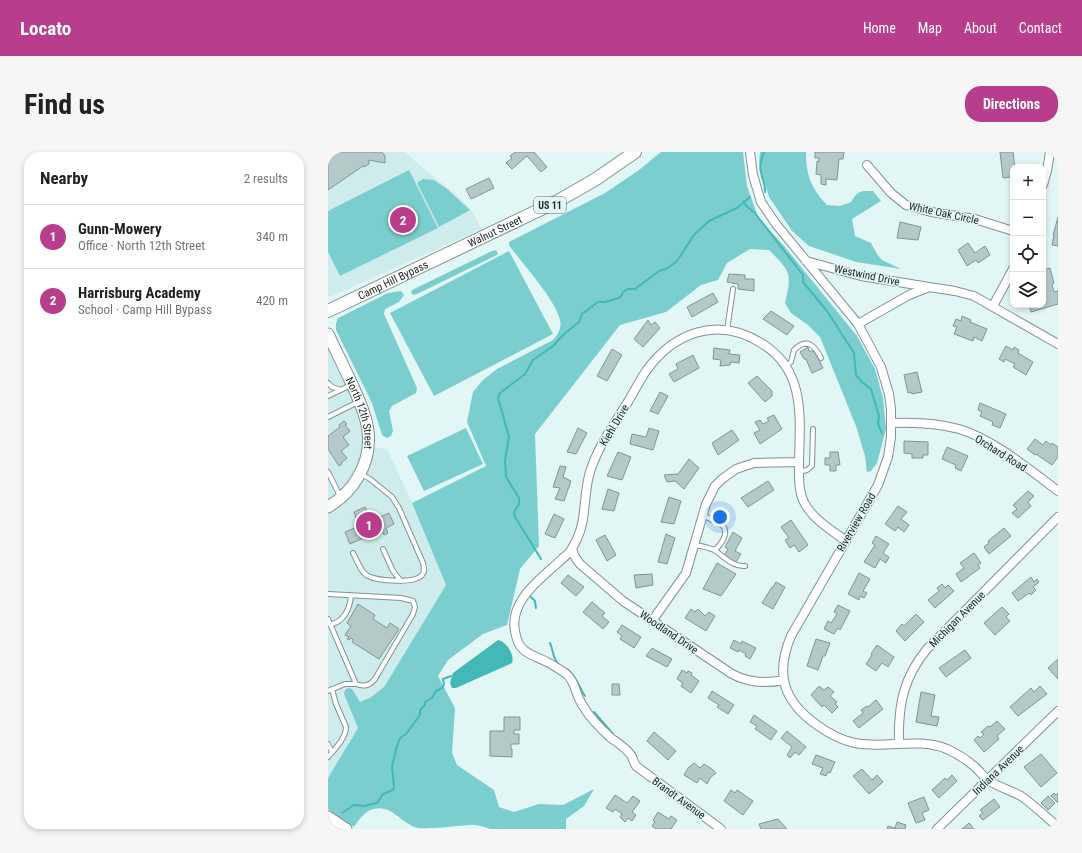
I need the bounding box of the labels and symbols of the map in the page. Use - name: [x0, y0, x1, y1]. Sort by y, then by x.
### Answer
- road number: US 11: [534, 197, 566, 213]
- street label: White Oak Circle: [908, 200, 980, 227]
- pin: 2: [390, 205, 416, 235]
- street label: Walnut Street: [466, 213, 524, 250]
- street label: Camp Hill Bypass: [356, 258, 430, 303]
- street label: Westwind Drive: [833, 262, 901, 289]
- street label: North 12th Street: [343, 375, 375, 450]
- street label: Kiehl Drive: [597, 402, 632, 448]
- street label: Orchard Road: [972, 432, 1029, 475]
- street label: Riverview Road: [834, 491, 878, 554]
- your location: [710, 507, 730, 527]
- pin: 1: [356, 510, 382, 540]
- street label: Michigan Avenue: [927, 589, 988, 650]
- street label: Woodland Drive: [637, 608, 700, 657]
- street label: Indiana Avenue: [970, 743, 1027, 798]
- street label: Brandt Avenue: [650, 775, 708, 822]

